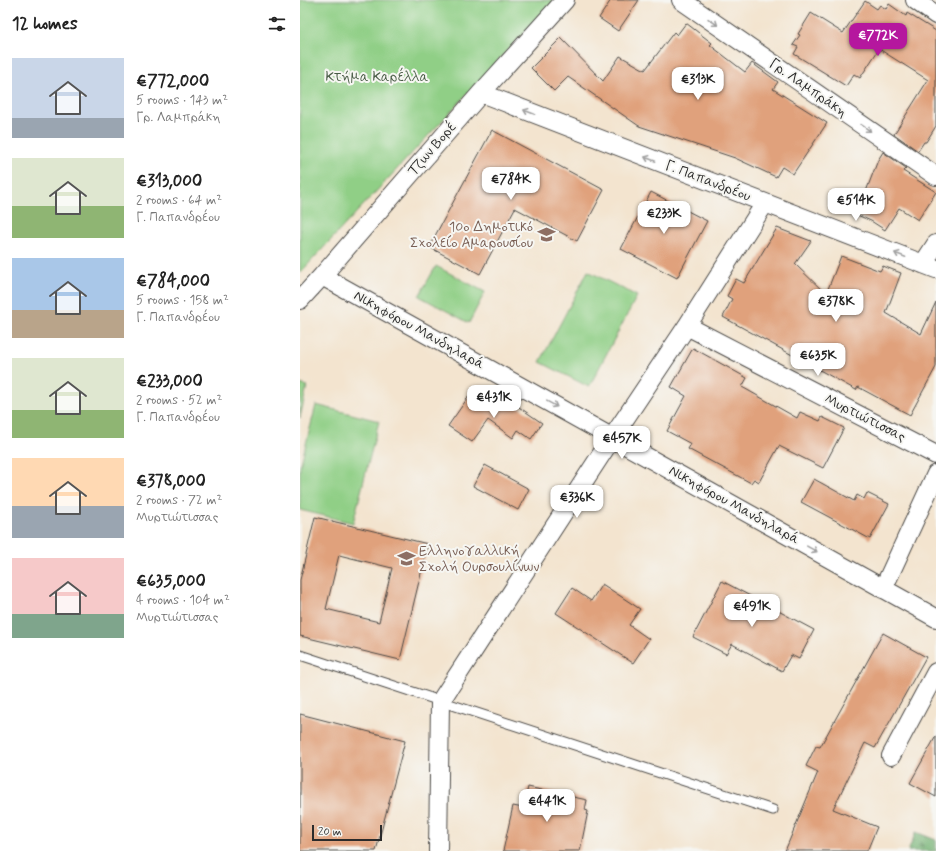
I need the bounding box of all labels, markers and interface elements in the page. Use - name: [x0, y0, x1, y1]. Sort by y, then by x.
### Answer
- text: 12 homes: [12, 13, 78, 35]
- icon: filters: [266, 13, 288, 35]
- one-way arrow: [707, 18, 718, 26]
- pin: €772K: [850, 23, 906, 57]
- text: €772K: [858, 27, 898, 44]
- street label: Γρ. Λαμπράκη: [766, 55, 850, 121]
- park label: Κτήμα Καρέλλα: [326, 67, 429, 86]
- pin: €313K: [670, 67, 726, 101]
- text: €772,000: [136, 70, 209, 92]
- text: €313K: [681, 71, 715, 88]
- icon: home: [44, 74, 92, 122]
- text: 5 rooms · 143 m²: [136, 92, 228, 109]
- one-way arrow: [523, 107, 535, 115]
- text: Γρ. Λαμπράκη: [136, 109, 221, 126]
- street label: Τζων Βορέ: [403, 118, 460, 180]
- one-way arrow: [860, 124, 871, 132]
- one-way arrow: [645, 154, 657, 162]
- street label: Γ. Παπανδρέου: [663, 155, 754, 206]
- pin: €784K: [483, 167, 539, 201]
- text: €313,000: [136, 170, 202, 192]
- text: €784K: [491, 171, 531, 188]
- icon: home: [44, 174, 92, 222]
- pin: €514K: [828, 188, 884, 222]
- text: 2 rooms · 64 m²: [136, 192, 222, 209]
- text: €514K: [837, 192, 875, 209]
- pin: €233K: [636, 201, 692, 235]
- text: €233K: [647, 205, 681, 222]
- text: Γ. Παπανδρέου: [136, 209, 220, 226]
- place label: 10ο Δημοτικό Σχολείο Αμαρουσίου: [410, 218, 533, 252]
- school or university icon: 10ο Δημοτικό Σχολείο Αμαρουσίου: [536, 225, 556, 245]
- one-way arrow: [894, 250, 906, 258]
- text: €784,000: [136, 270, 210, 292]
- icon: home: [44, 274, 92, 322]
- street label: Νικηφόρου Μανδηλαρά: [351, 287, 488, 373]
- pin: €378K: [808, 289, 864, 323]
- text: 5 rooms · 158 m²: [136, 292, 229, 309]
- text: €378K: [817, 293, 855, 310]
- text: Γ. Παπανδρέου: [136, 309, 220, 326]
- pin: €635K: [790, 343, 846, 377]
- text: €635K: [799, 347, 837, 364]
- text: €233,000: [136, 370, 203, 392]
- icon: home: [44, 374, 92, 422]
- pin: €431K: [466, 385, 522, 419]
- text: €431K: [476, 389, 512, 406]
- street label: Μυρτιώτισσας: [821, 390, 909, 446]
- text: 2 rooms · 52 m²: [136, 392, 222, 409]
- one-way arrow: [546, 400, 558, 408]
- text: Γ. Παπανδρέου: [136, 409, 220, 426]
- pin: €457K: [594, 426, 650, 460]
- text: €457K: [602, 430, 642, 447]
- street label: Νικηφόρου Μανδηλαρά: [666, 462, 803, 548]
- text: €378,000: [136, 470, 206, 492]
- icon: home: [44, 474, 92, 522]
- pin: €336K: [549, 485, 605, 519]
- text: €336K: [559, 489, 595, 506]
- text: 2 rooms · 72 m²: [136, 492, 222, 509]
- text: Μυρτιώτισσας: [136, 509, 218, 526]
- place label: Ελληνογαλλική Σχολή Ουρσουλίνων: [419, 542, 539, 576]
- one-way arrow: [806, 546, 818, 553]
- school or university icon: Ελληνογαλλική Σχολή Ουρσουλίνων: [396, 549, 416, 569]
- text: €635,000: [136, 570, 206, 592]
- icon: home: [44, 574, 92, 622]
- text: 4 rooms · 104 m²: [136, 592, 230, 609]
- pin: €491K: [724, 594, 780, 628]
- text: €491K: [733, 598, 771, 615]
- text: Μυρτιώτισσας: [136, 609, 218, 626]
- pin: €441K: [519, 789, 575, 823]
- text: €441K: [528, 793, 566, 810]
- scale bar: [312, 823, 382, 842]
- text: 20 m: [318, 825, 341, 839]

